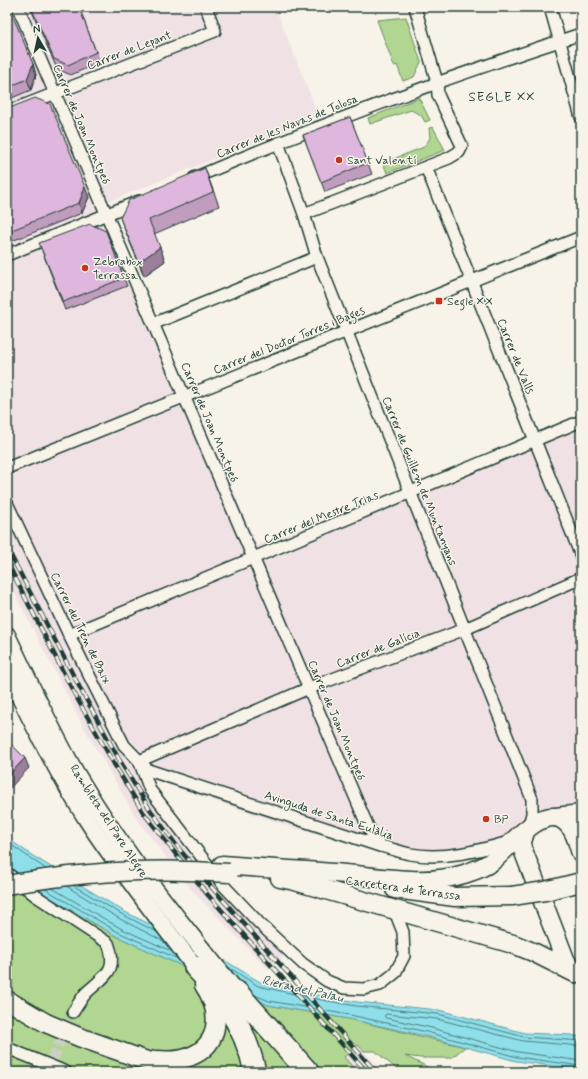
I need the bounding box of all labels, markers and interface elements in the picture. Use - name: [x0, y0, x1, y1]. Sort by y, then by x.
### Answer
- north arrow: [18, 18, 58, 58]
- text: N: [32, 22, 41, 37]
- street label: Carrer de Lepant: [85, 27, 174, 74]
- street label: Carrer de Joan Montpeó: [48, 62, 114, 187]
- district label: SEGLE XX: [469, 89, 535, 106]
- street label: Carrer de les Navas de Tolosa: [214, 91, 360, 163]
- place label: Sant Valentí: [347, 153, 417, 169]
- marker: Sant Valentí: [334, 155, 344, 165]
- place label: Zebrabox Terrassa: [93, 254, 142, 284]
- marker: Zebrabox Terrassa: [80, 263, 90, 273]
- place label: Segle XX: [447, 294, 493, 311]
- marker: Segle XX: [434, 296, 444, 306]
- street label: Carrer del Doctor Torres i Bages: [211, 303, 368, 380]
- street label: Carrer de Valls: [493, 316, 538, 397]
- street label: Carrer de Joan Montpeó: [176, 360, 242, 485]
- street label: Carrer de Guillem de Muntanyans: [378, 394, 460, 568]
- street label: Carrer del Mestre Trias: [262, 487, 382, 548]
- street label: Carrer del Tren de Baix: [46, 570, 114, 687]
- street label: Carrer de Galícia: [334, 626, 422, 672]
- street label: Carrer de Joan Montpeó: [303, 658, 369, 783]
- street label: Rambleta del Pare Alegre: [65, 762, 151, 882]
- street label: Avinguda de Santa Eulàlia: [262, 788, 395, 844]
- place label: BP: [494, 812, 509, 828]
- marker: BP: [481, 814, 491, 824]
- street label: Carretera de Terrassa: [344, 873, 462, 905]
- water label: Riera del Palau: [260, 972, 346, 1007]

